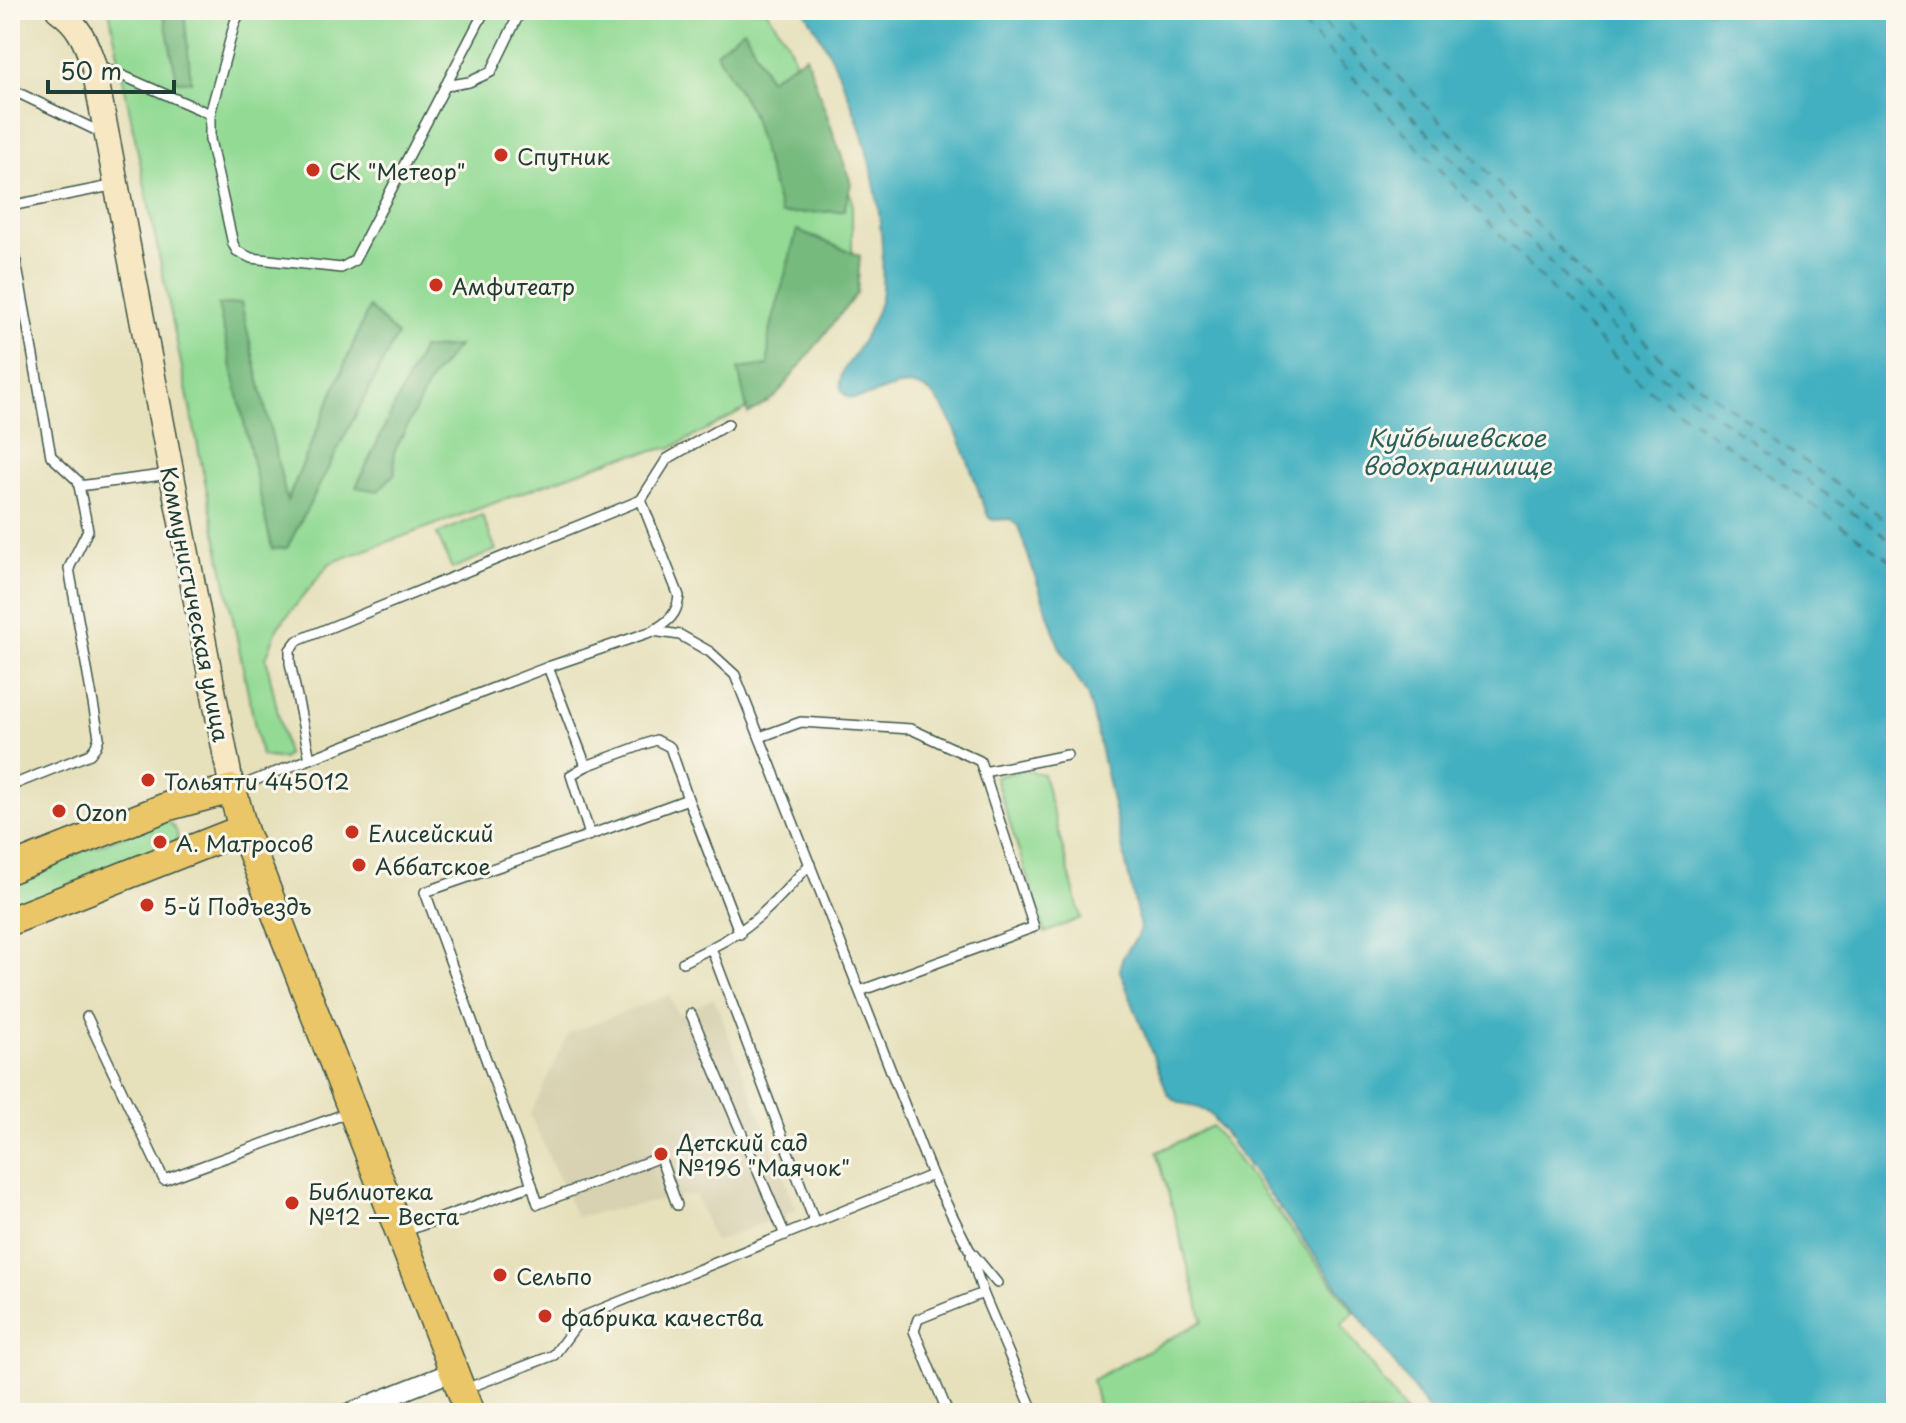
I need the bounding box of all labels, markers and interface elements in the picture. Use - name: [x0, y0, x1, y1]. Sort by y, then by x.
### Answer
- scale bar: [48, 44, 174, 94]
- text: 50 m: [60, 52, 122, 88]
- place label: Спутник: [517, 139, 610, 172]
- marker: Спутник: [492, 146, 510, 164]
- place label: СК "Метеор": [329, 154, 466, 187]
- marker: СК "Метеор": [304, 161, 322, 179]
- place label: Амфитеатр: [452, 269, 575, 302]
- marker: Амфитеатр: [427, 276, 445, 294]
- water label: Куйбышевское водохранилище: [1362, 419, 1552, 483]
- street label: Коммунистическая улица: [153, 463, 239, 745]
- place label: Тольятти 445012: [164, 764, 349, 797]
- marker: Тольятти 445012: [139, 771, 157, 789]
- place label: Ozon: [75, 795, 128, 828]
- marker: Ozon: [50, 802, 68, 820]
- place label: Елисейский: [368, 816, 494, 849]
- marker: Елисейский: [343, 823, 361, 841]
- place label: А. Матросов: [176, 826, 313, 859]
- marker: А. Матросов: [151, 833, 169, 851]
- place label: Аббатское: [375, 849, 491, 882]
- marker: Аббатское: [350, 856, 368, 874]
- place label: 5-й Подъездъ: [163, 889, 312, 922]
- marker: 5-й Подъездъ: [138, 896, 156, 914]
- place label: Детский сад №196 "Маячок": [676, 1125, 850, 1183]
- marker: Детский сад №196 "Маячок": [652, 1145, 670, 1163]
- place label: Библиотека №12 — Веста: [308, 1174, 460, 1232]
- marker: Библиотека №12 — Веста: [283, 1194, 301, 1212]
- place label: Сельпо: [516, 1259, 592, 1292]
- marker: Сельпо: [491, 1266, 509, 1284]
- place label: фабрика качества: [561, 1300, 764, 1333]
- marker: фабрика качества: [536, 1307, 554, 1325]

